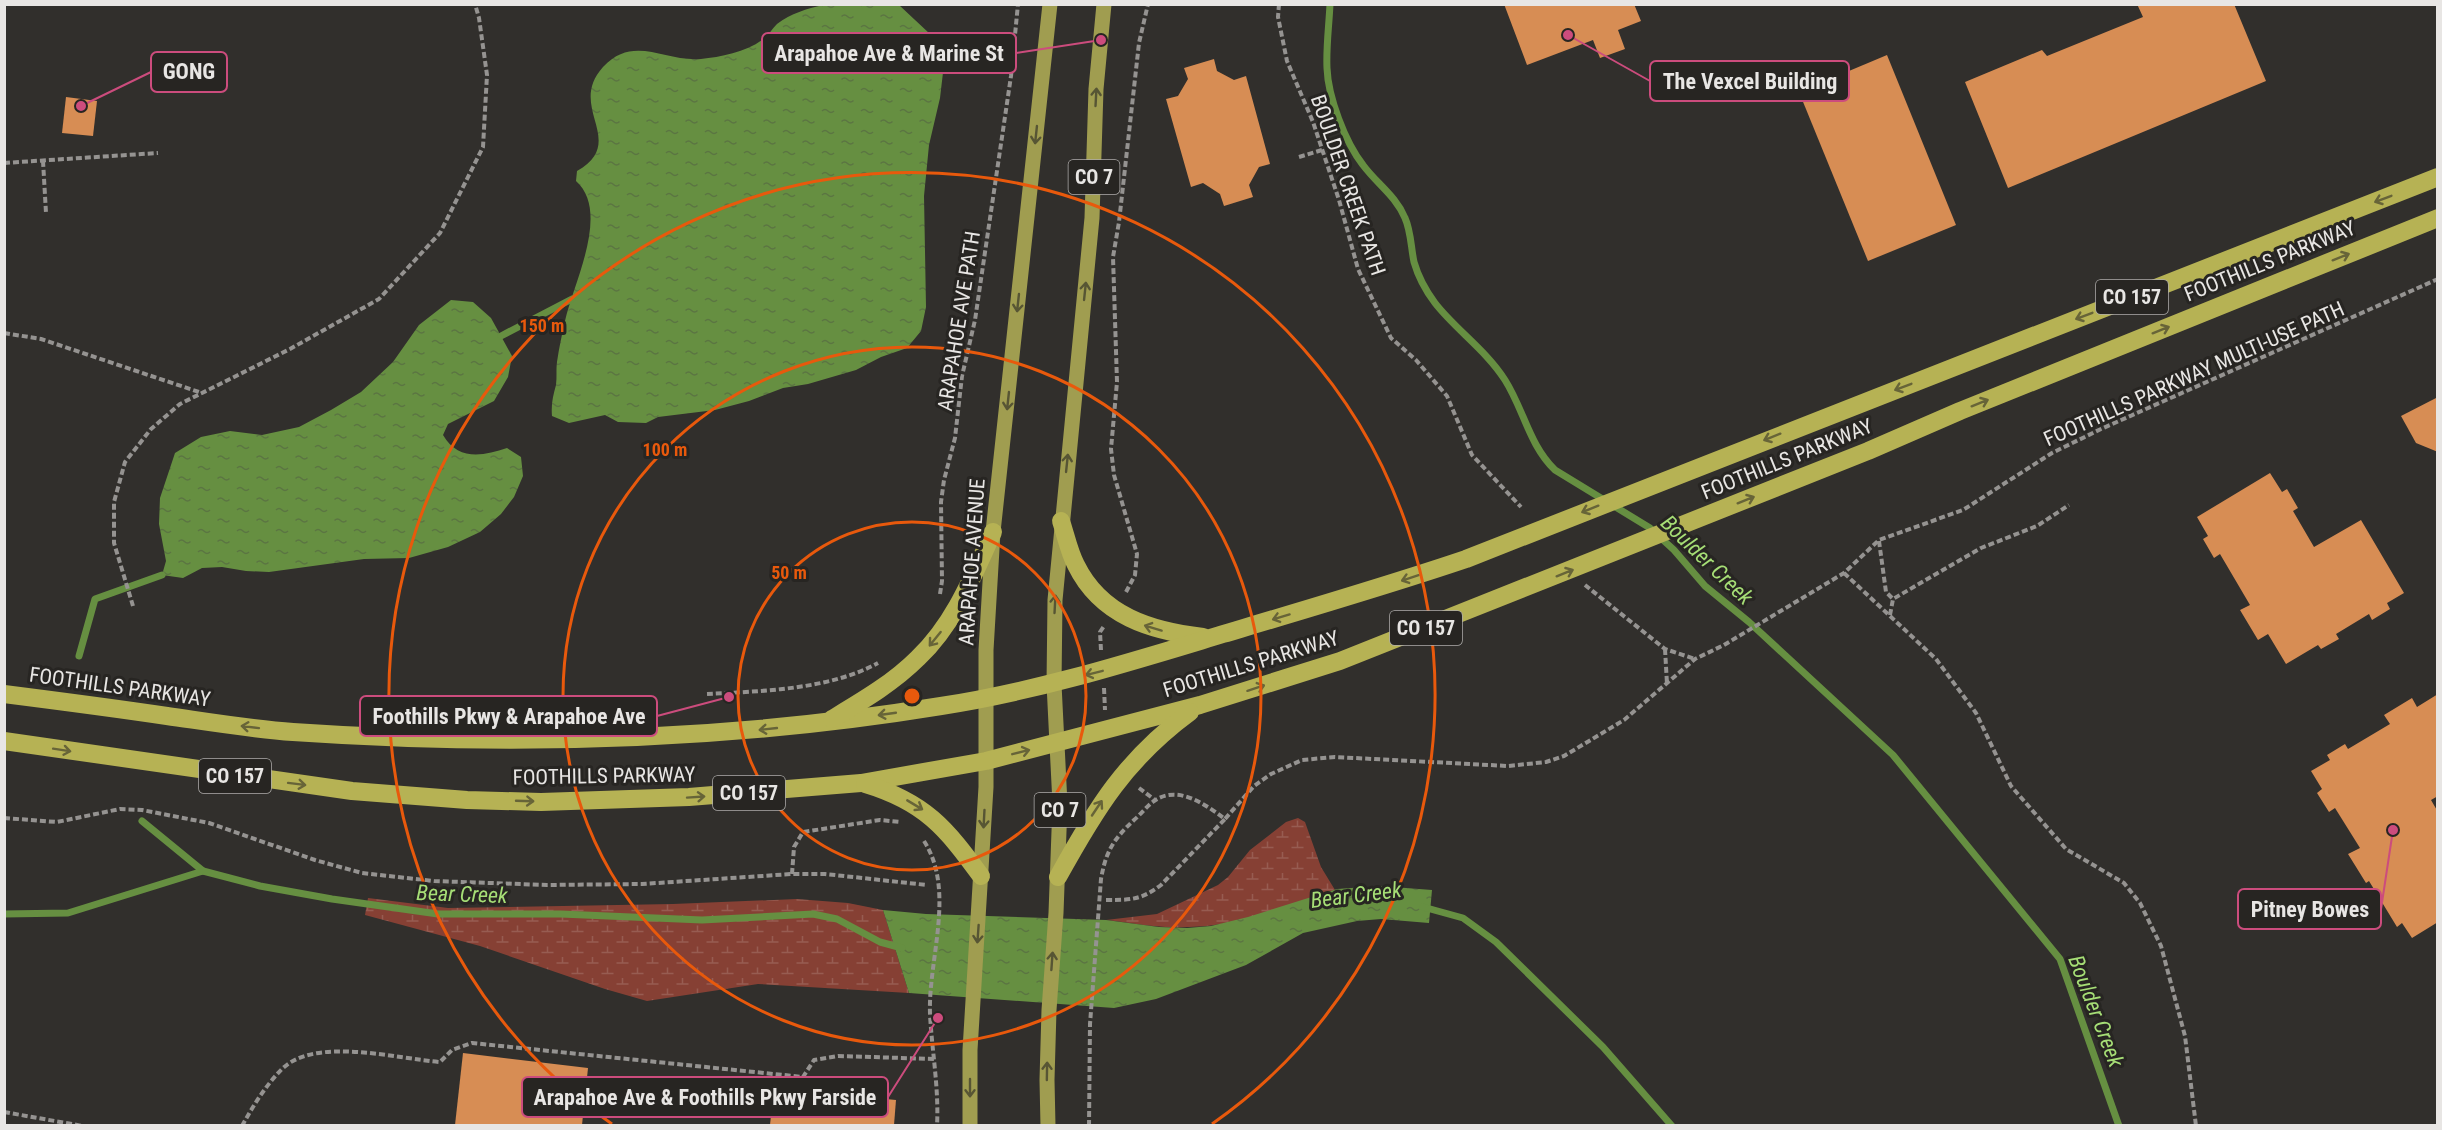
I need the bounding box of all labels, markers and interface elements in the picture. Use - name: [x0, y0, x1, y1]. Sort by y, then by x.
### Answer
- callout: Arapahoe Ave & Marine St: [762, 33, 1016, 73]
- text: Arapahoe Ave & Marine St: [774, 41, 1004, 66]
- callout: GONG: [151, 52, 227, 92]
- text: GONG: [163, 59, 215, 84]
- callout: The Vexcel Building: [1650, 61, 1849, 101]
- text: The Vexcel Building: [1663, 69, 1837, 94]
- one-way arrow: [1091, 87, 1102, 107]
- street label: BOULDER CREEK PATH: [1306, 92, 1390, 278]
- one-way arrow: [1030, 124, 1041, 144]
- road number: CO 7: [1068, 160, 1120, 194]
- one-way arrow: [2374, 194, 2393, 205]
- street label: FOOTHILLS PARKWAY: [2181, 216, 2359, 306]
- street label: ARAPAHOE AVE PATH: [933, 229, 985, 413]
- one-way arrow: [2332, 250, 2350, 261]
- road number: CO 157: [2096, 280, 2168, 314]
- one-way arrow: [1080, 282, 1091, 302]
- one-way arrow: [1013, 293, 1024, 313]
- street label: FOOTHILLS PARKWAY MULTI-USE PATH: [2040, 297, 2348, 451]
- one-way arrow: [2076, 311, 2094, 322]
- text: 150 m: [520, 315, 564, 336]
- one-way arrow: [2151, 324, 2169, 335]
- one-way arrow: [1894, 382, 1912, 393]
- one-way arrow: [1002, 390, 1013, 410]
- one-way arrow: [1970, 397, 1989, 408]
- street label: FOOTHILLS PARKWAY: [1698, 414, 1876, 504]
- one-way arrow: [1763, 433, 1782, 444]
- text: 100 m: [643, 439, 687, 460]
- one-way arrow: [1062, 454, 1073, 473]
- street label: ARAPAHOE AVENUE: [954, 478, 990, 646]
- one-way arrow: [1736, 494, 1755, 505]
- one-way arrow: [1582, 504, 1600, 515]
- water label: Boulder Creek: [1656, 510, 1758, 610]
- text: 50 m: [771, 562, 807, 583]
- one-way arrow: [1555, 567, 1574, 578]
- one-way arrow: [1401, 573, 1420, 584]
- one-way arrow: [1050, 595, 1061, 615]
- road number: CO 157: [1390, 611, 1462, 645]
- one-way arrow: [1272, 612, 1291, 623]
- one-way arrow: [1144, 622, 1163, 633]
- street label: FOOTHILLS PARKWAY: [1160, 626, 1342, 702]
- one-way arrow: [929, 631, 942, 647]
- street label: FOOTHILLS PARKWAY: [28, 662, 212, 712]
- one-way arrow: [1085, 668, 1104, 679]
- one-way arrow: [1246, 681, 1265, 692]
- centre of rings: [902, 686, 922, 706]
- callout: Foothills Pkwy & Arapahoe Ave: [360, 696, 657, 736]
- text: Foothills Pkwy & Arapahoe Ave: [373, 704, 645, 729]
- one-way arrow: [877, 709, 897, 720]
- one-way arrow: [240, 721, 260, 732]
- one-way arrow: [758, 724, 778, 735]
- one-way arrow: [52, 744, 72, 755]
- one-way arrow: [1012, 746, 1031, 758]
- road number: CO 157: [199, 759, 271, 793]
- street label: FOOTHILLS PARKWAY: [512, 762, 696, 790]
- road number: CO 157: [713, 776, 785, 810]
- one-way arrow: [286, 779, 306, 790]
- one-way arrow: [686, 791, 705, 802]
- road number: CO 7: [1034, 793, 1086, 827]
- one-way arrow: [515, 796, 535, 807]
- one-way arrow: [906, 798, 923, 811]
- one-way arrow: [1091, 800, 1103, 817]
- one-way arrow: [979, 808, 990, 828]
- water label: Bear Creek: [1309, 877, 1403, 913]
- water label: Bear Creek: [416, 880, 508, 908]
- callout: Pitney Bowes: [2238, 889, 2381, 929]
- text: Pitney Bowes: [2251, 897, 2369, 922]
- one-way arrow: [972, 924, 983, 944]
- one-way arrow: [1047, 952, 1058, 972]
- water label: Boulder Creek: [2063, 952, 2129, 1071]
- one-way arrow: [1041, 1062, 1053, 1082]
- callout: Arapahoe Ave & Foothills Pkwy Farside: [522, 1077, 888, 1117]
- one-way arrow: [964, 1077, 976, 1097]
- text: Arapahoe Ave & Foothills Pkwy Farside: [534, 1085, 876, 1110]

